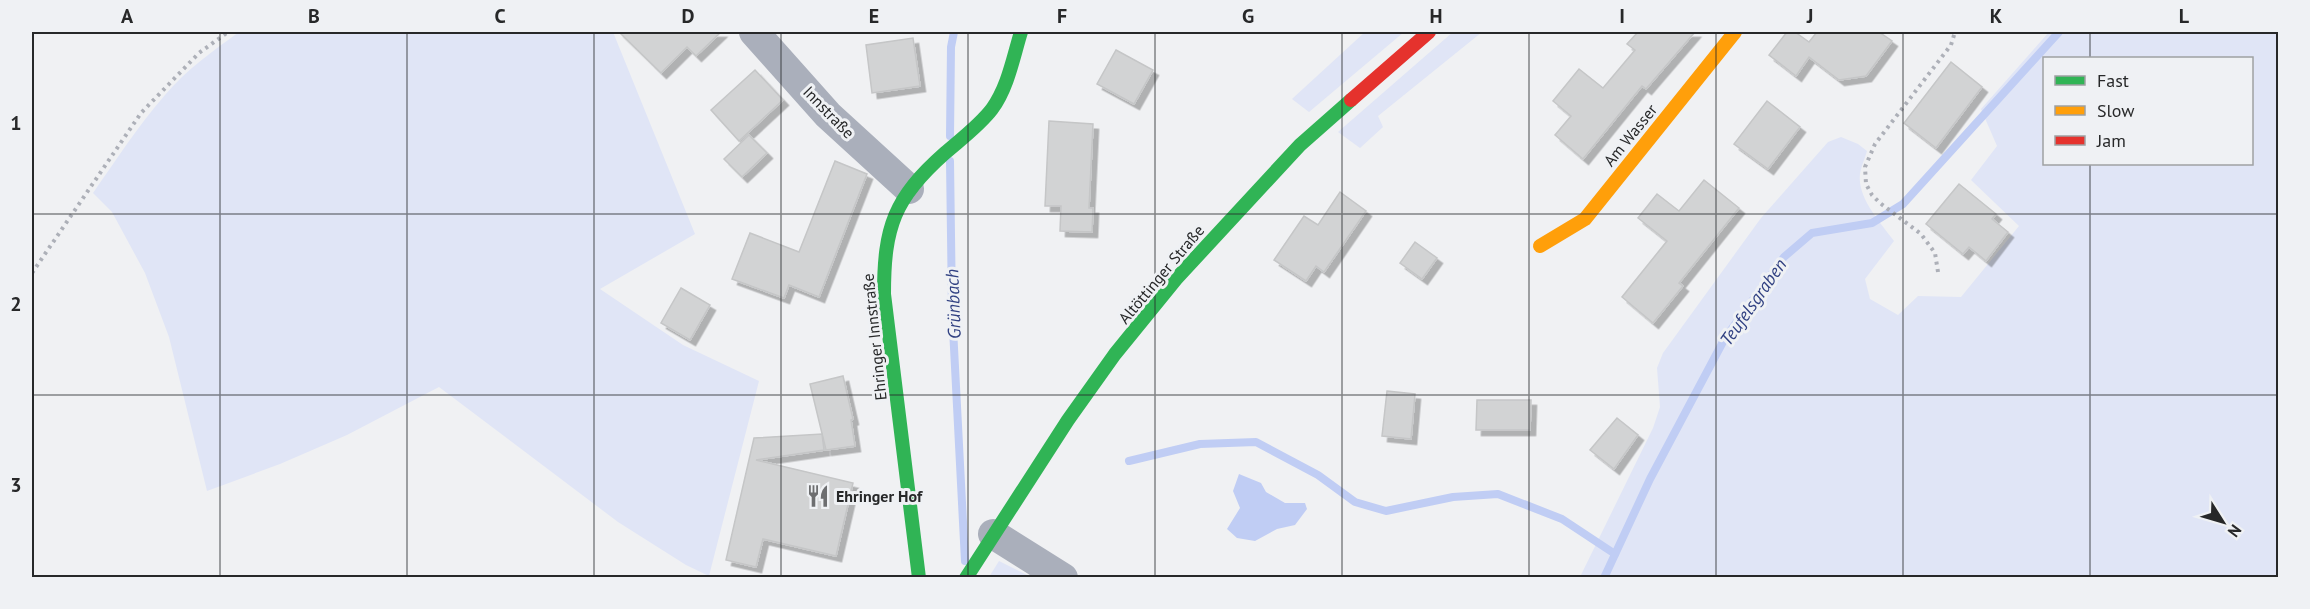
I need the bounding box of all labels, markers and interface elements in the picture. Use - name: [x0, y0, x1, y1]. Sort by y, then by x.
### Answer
- text: A: [121, 3, 134, 29]
- text: B: [308, 3, 320, 29]
- text: C: [494, 3, 506, 29]
- text: D: [682, 3, 695, 29]
- text: E: [869, 3, 879, 29]
- text: F: [1057, 3, 1067, 29]
- text: G: [1242, 3, 1254, 29]
- text: H: [1429, 3, 1443, 29]
- text: I: [1619, 3, 1625, 29]
- text: J: [1806, 3, 1813, 29]
- text: K: [1990, 3, 2003, 29]
- text: L: [2179, 3, 2190, 29]
- legend: [2043, 57, 2253, 165]
- text: Fast: [2097, 69, 2129, 92]
- street label: Innstraße: [799, 82, 859, 142]
- text: Slow: [2097, 99, 2135, 122]
- street label: Am Wasser: [1599, 100, 1661, 170]
- text: 1: [10, 110, 22, 136]
- text: Jam: [2096, 129, 2126, 152]
- street label: Altöttinger Straße: [1114, 220, 1208, 328]
- water label: Teufelsgraben: [1715, 254, 1791, 350]
- water label: Grünbach: [940, 269, 966, 339]
- street label: Ehringer Innstraße: [857, 273, 891, 401]
- text: 2: [10, 291, 22, 317]
- text: 3: [10, 472, 22, 498]
- restaurant icon: Ehringer Hof: [805, 483, 831, 509]
- place label: Ehringer Hof: [836, 486, 923, 506]
- north arrow: [2193, 492, 2253, 552]
- text: N: [2224, 521, 2246, 541]

